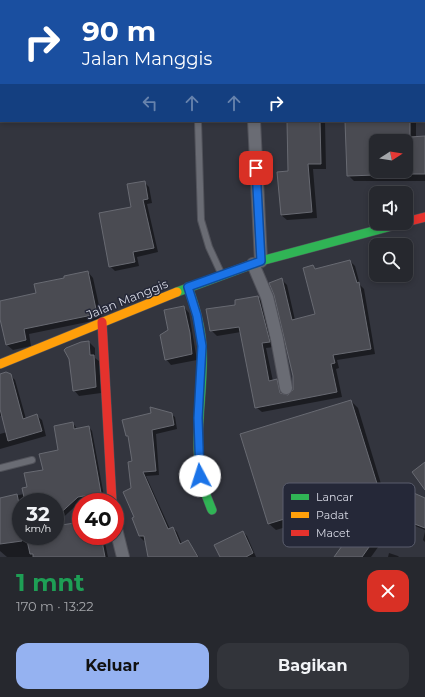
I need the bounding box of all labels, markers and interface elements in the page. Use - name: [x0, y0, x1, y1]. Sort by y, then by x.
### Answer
- text: 90 m: [82, 14, 156, 48]
- icon: right: [16, 16, 68, 68]
- text: Jalan Manggis: [82, 48, 212, 70]
- icon: left: [139, 92, 161, 114]
- icon: ahead: [181, 92, 203, 114]
- icon: ahead: [223, 92, 245, 114]
- icon: right: [265, 92, 287, 114]
- north arrow: [369, 134, 413, 178]
- map controls: [369, 134, 413, 282]
- pin: [239, 151, 273, 185]
- icon: arrive: [245, 157, 267, 179]
- button: sound: [369, 186, 413, 230]
- button: search: [369, 238, 413, 282]
- street label: Jalan Manggis: [83, 276, 170, 323]
- position arrow: [179, 455, 221, 497]
- legend: [283, 483, 415, 547]
- text: Lancar: [316, 490, 354, 504]
- speed limit sign: 40: [72, 493, 124, 545]
- text: 32: [26, 502, 50, 526]
- text: Padat: [316, 508, 349, 522]
- text: km/h: [25, 522, 51, 535]
- text: Macet: [316, 526, 351, 540]
- text: 1 mnt: [16, 568, 84, 597]
- button: close: [367, 570, 409, 612]
- text: 170 m · 13:22: [16, 598, 94, 614]
- button: Keluar: [16, 643, 209, 689]
- button: Bagikan: [217, 643, 409, 689]

